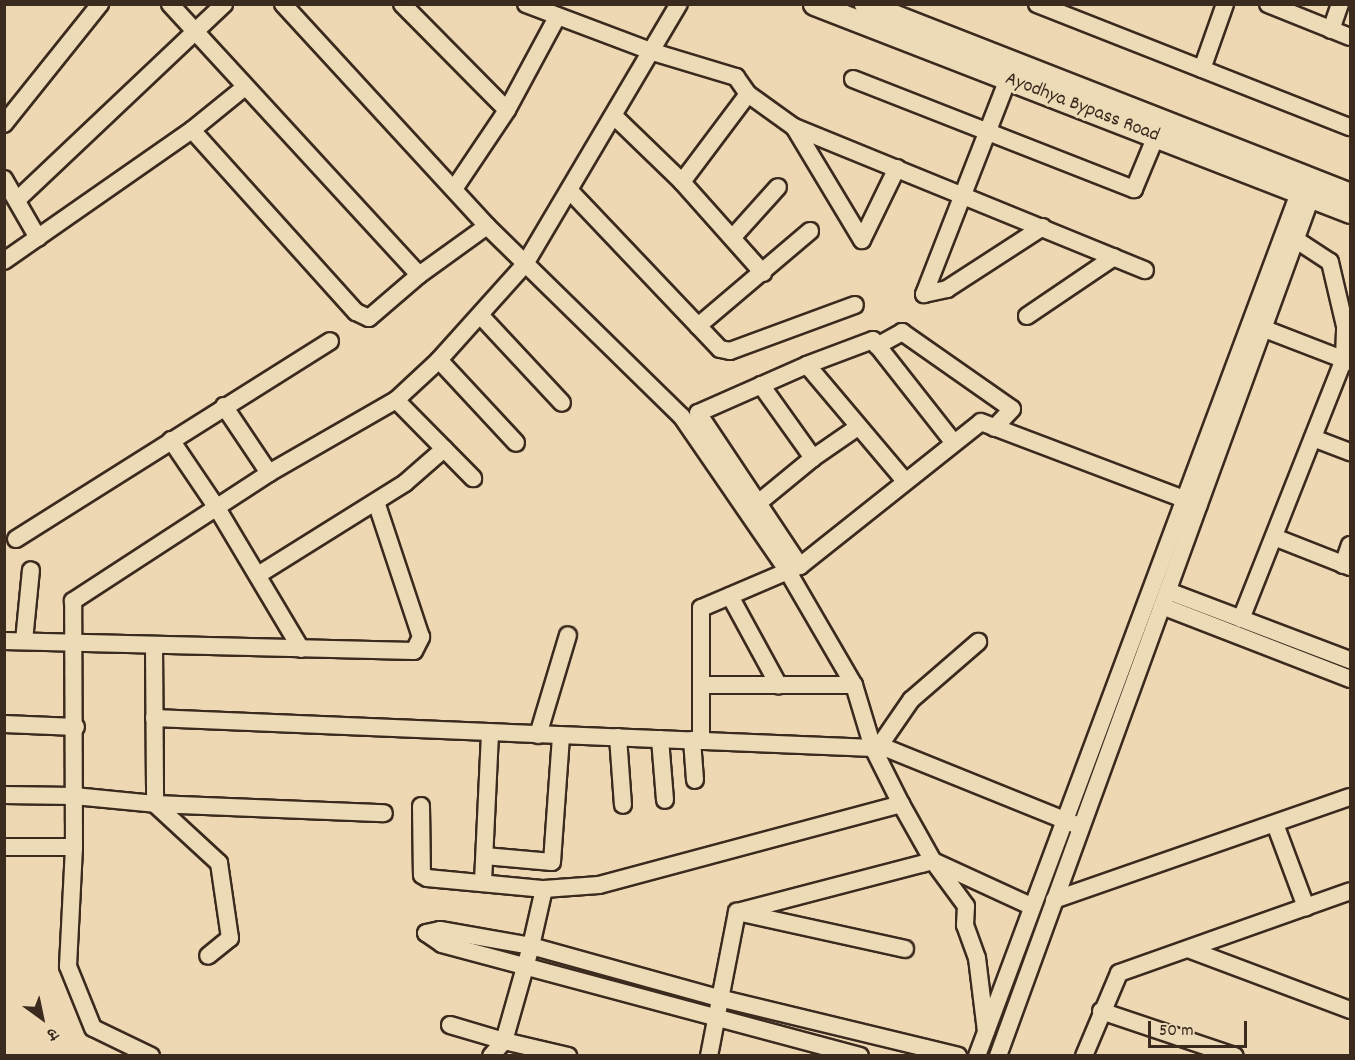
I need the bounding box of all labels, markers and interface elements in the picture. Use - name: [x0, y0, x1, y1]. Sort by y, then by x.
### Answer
- street label: Ayodhya Bypass Road: [1001, 67, 1163, 149]
- north arrow: [12, 988, 72, 1048]
- scale bar: [1151, 1009, 1250, 1047]
- text: 50 m: [1159, 1019, 1194, 1044]
- text: उ: [42, 1021, 62, 1046]

